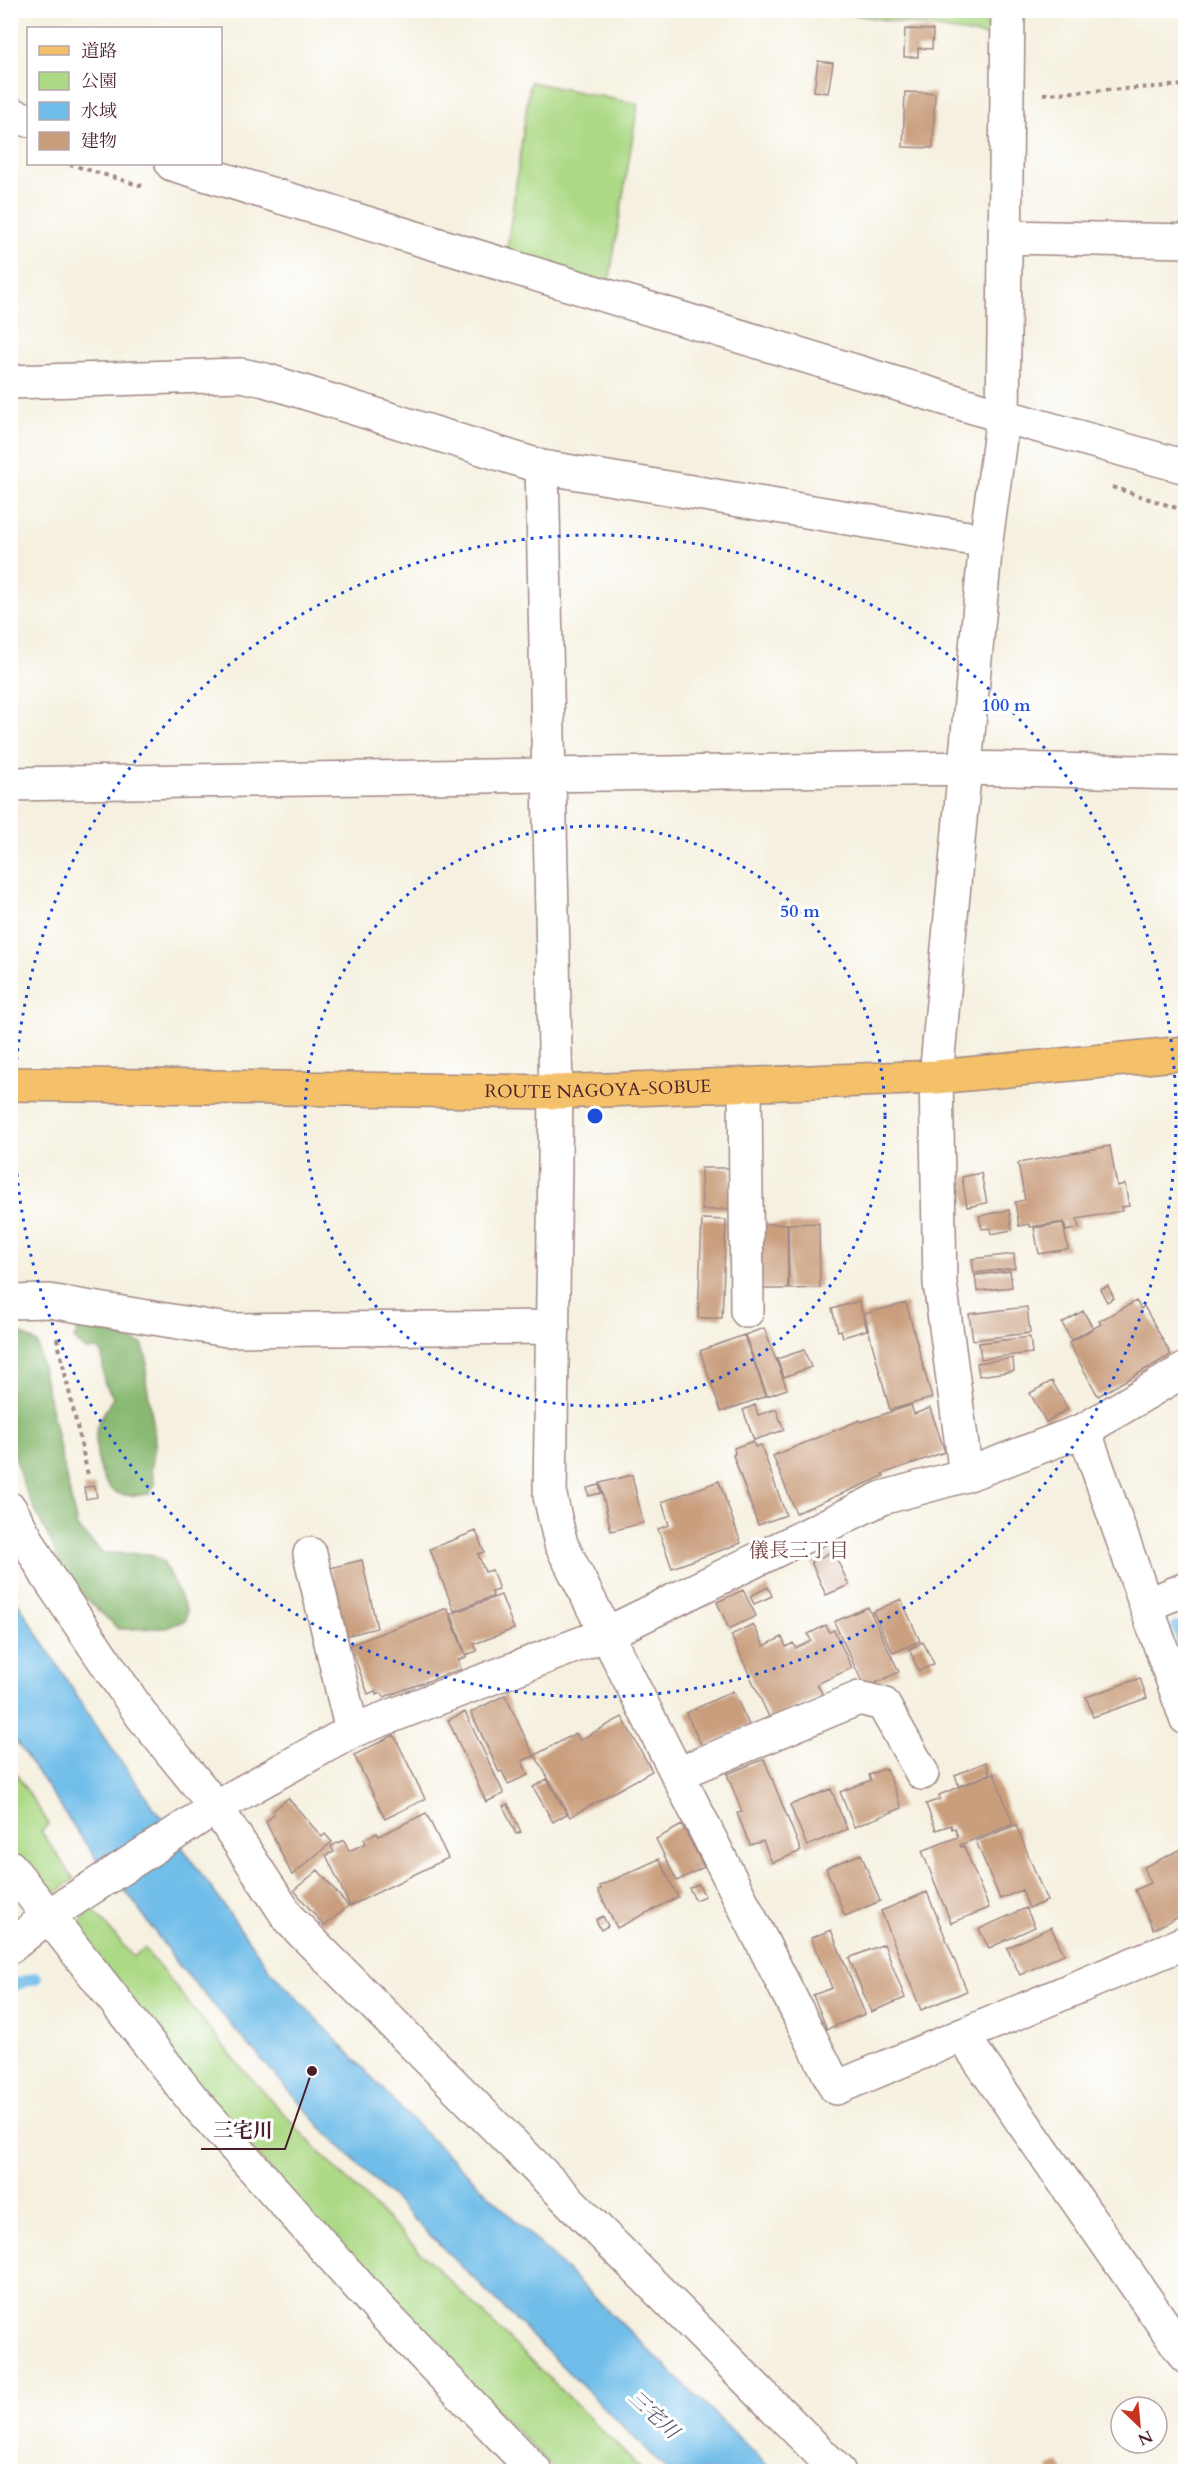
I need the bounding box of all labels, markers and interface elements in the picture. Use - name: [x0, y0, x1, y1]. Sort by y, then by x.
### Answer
- legend: [27, 27, 222, 165]
- text: 道路: [81, 39, 117, 64]
- text: 公園: [81, 69, 117, 94]
- text: 水域: [81, 99, 117, 124]
- text: 建物: [81, 129, 117, 154]
- text: 100 m: [981, 693, 1031, 718]
- text: 50 m: [780, 899, 820, 924]
- street label: ROUTE NAGOYA-SOBUE: [484, 1074, 712, 1105]
- centre of rings: [585, 1106, 605, 1126]
- district label: 儀長三丁目: [749, 1537, 849, 1564]
- callout: 三宅川: [201, 2111, 285, 2149]
- text: 三宅川: [213, 2117, 273, 2144]
- water label: 三宅川: [623, 2384, 686, 2446]
- north arrow: [1109, 2395, 1169, 2455]
- text: N: [1134, 2425, 1156, 2451]

